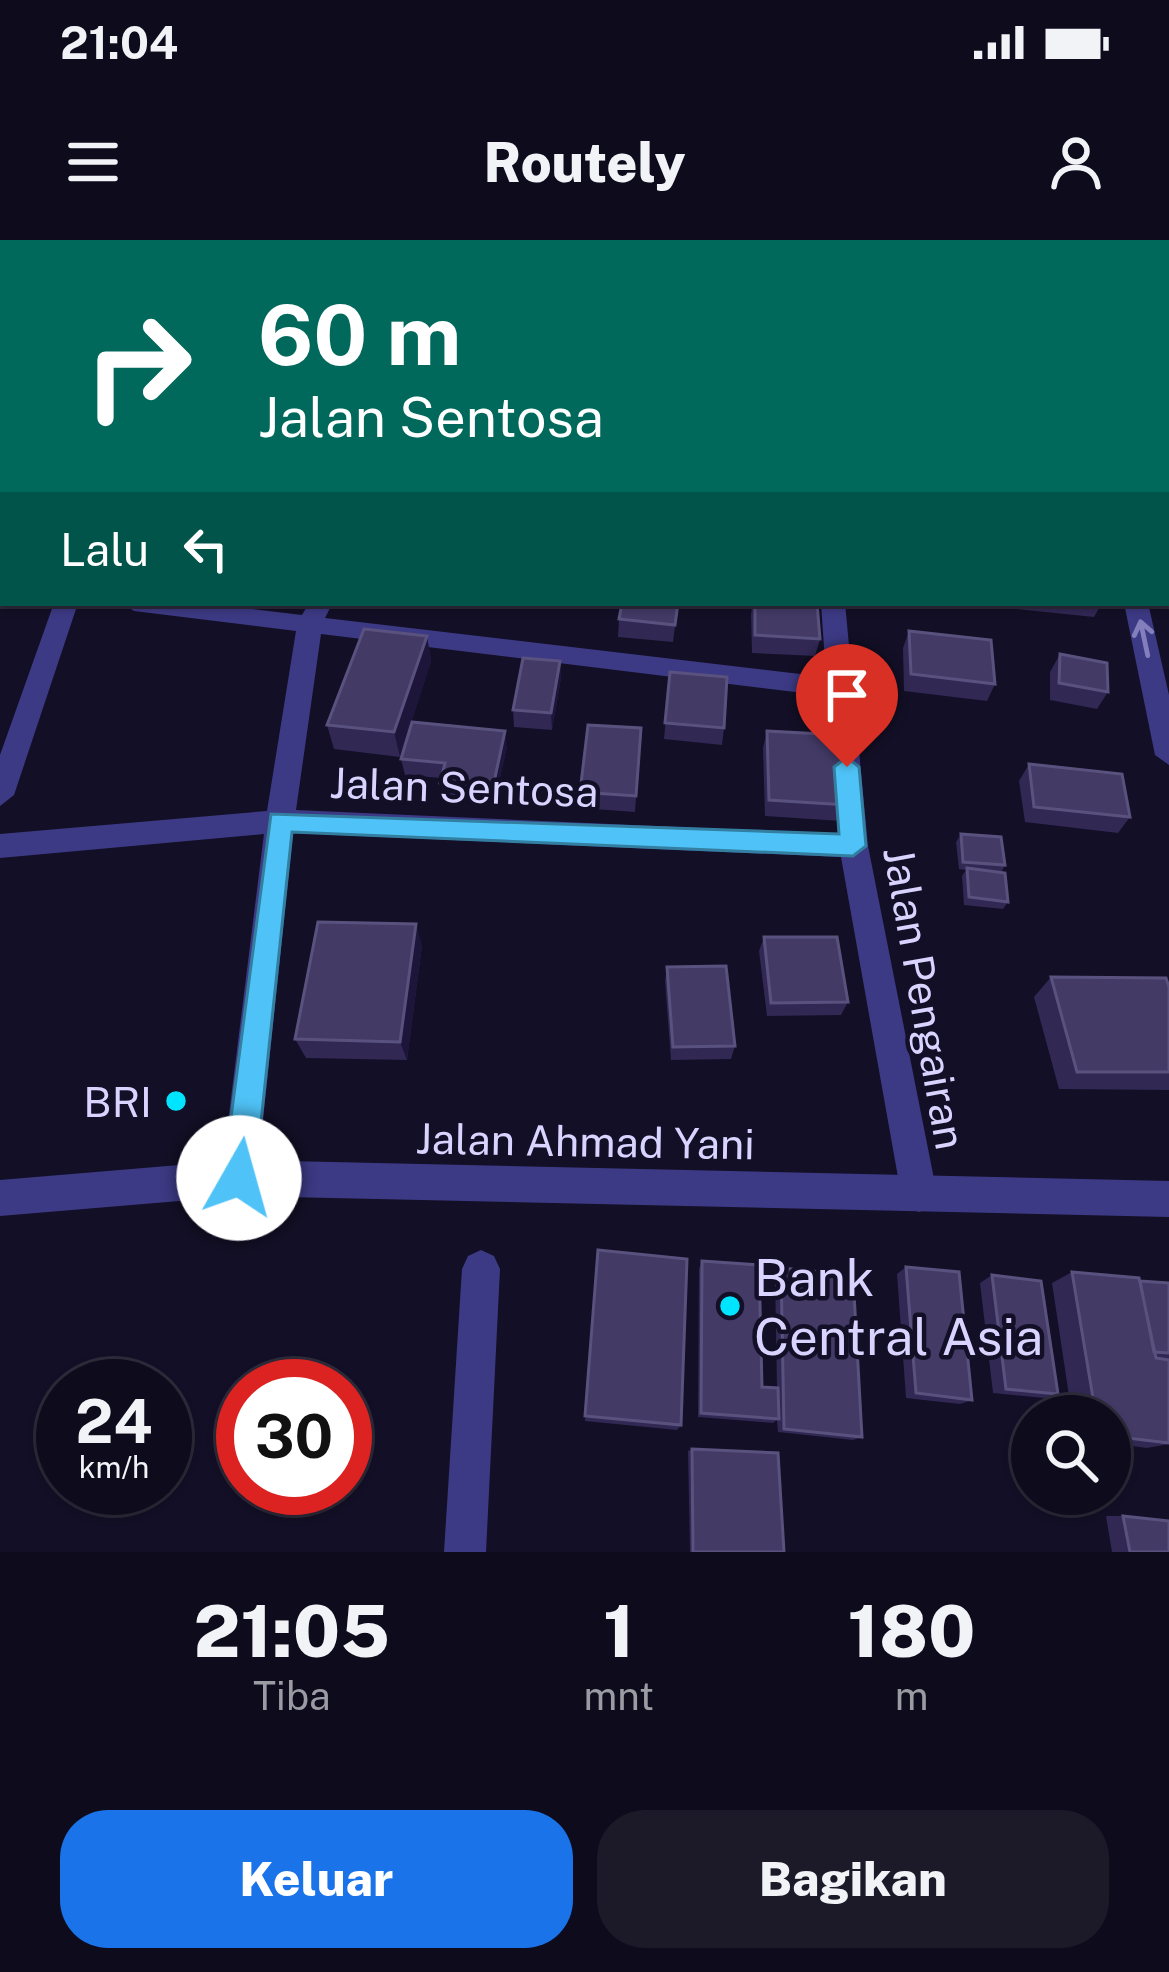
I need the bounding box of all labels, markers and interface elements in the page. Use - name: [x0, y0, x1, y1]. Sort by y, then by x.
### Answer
- text: 21:04: [60, 16, 178, 69]
- icon: menu: [60, 129, 126, 195]
- icon: person: [1043, 129, 1109, 195]
- text: Routely: [483, 131, 686, 194]
- text: 60 m: [258, 285, 462, 384]
- icon: right: [60, 288, 216, 444]
- text: Jalan Sentosa: [258, 386, 604, 449]
- icon: left: [173, 516, 239, 582]
- text: Lalu: [60, 523, 149, 576]
- one-way arrow: [1131, 619, 1154, 657]
- pin: [796, 644, 898, 767]
- icon: arrive: [814, 662, 880, 728]
- street label: Jalan Sentosa: [329, 758, 599, 816]
- street label: Jalan Pengairan: [874, 843, 976, 1153]
- place label: BRI: [83, 1077, 152, 1126]
- marker: BRI: [163, 1088, 189, 1114]
- street label: Jalan Ahmad Yani: [415, 1114, 755, 1168]
- position arrow: [176, 1115, 302, 1241]
- place label: Bank Central Asia: [754, 1248, 1043, 1366]
- marker: Bank Central Asia: [717, 1293, 743, 1319]
- speed limit sign: 30: [216, 1359, 372, 1515]
- text: 24: [75, 1386, 153, 1457]
- map controls: [1011, 1395, 1131, 1515]
- button: search: [1011, 1395, 1131, 1515]
- text: km/h: [79, 1449, 149, 1485]
- text: 21:05: [193, 1589, 390, 1673]
- text: 1: [603, 1589, 635, 1673]
- text: 180: [848, 1589, 976, 1673]
- text: Tiba: [253, 1673, 331, 1719]
- text: mnt: [584, 1673, 654, 1719]
- text: m: [895, 1673, 928, 1719]
- button: Keluar: [60, 1810, 573, 1948]
- button: Bagikan: [597, 1810, 1109, 1948]

